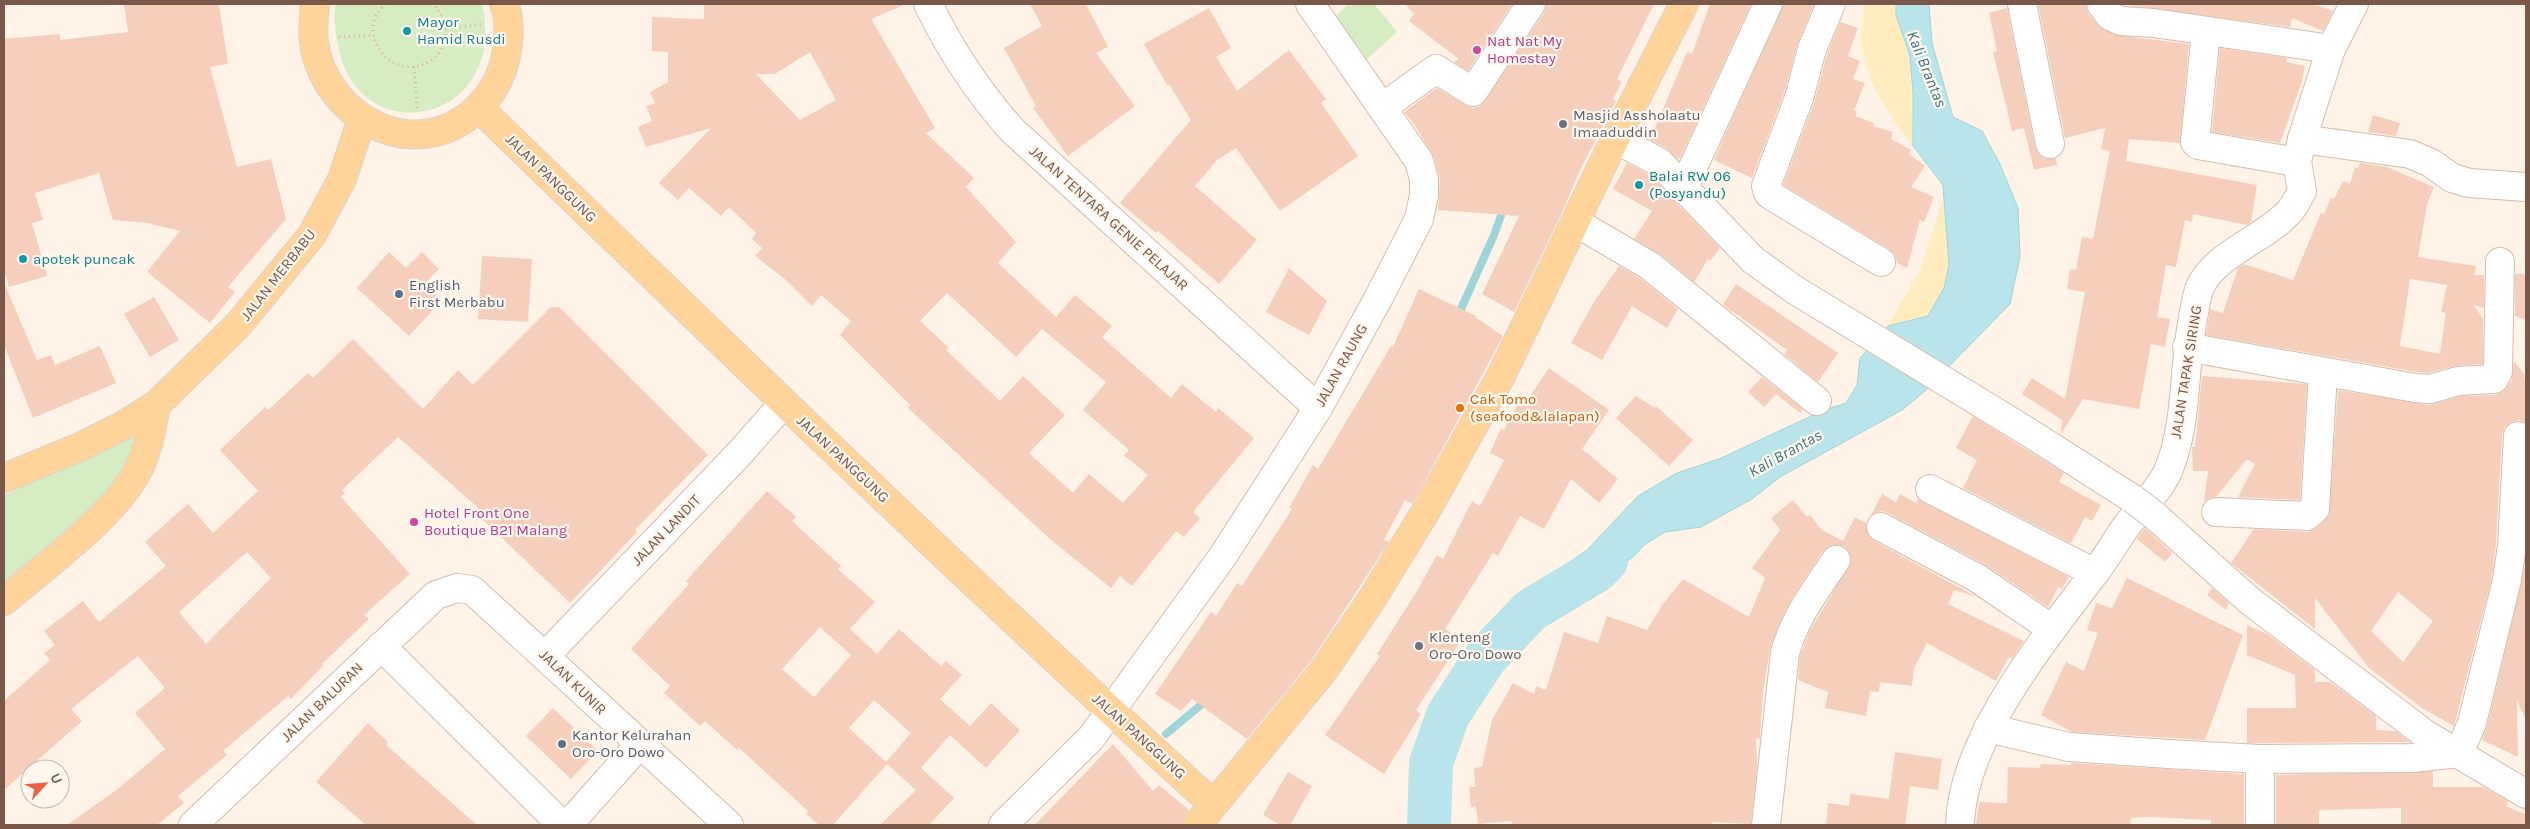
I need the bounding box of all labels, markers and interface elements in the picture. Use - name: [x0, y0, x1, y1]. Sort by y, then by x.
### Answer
- place label: Mayor Hamid Rusdi: [417, 13, 506, 48]
- marker: Mayor Hamid Rusdi: [401, 25, 413, 37]
- water label: Kali Brantas: [1903, 28, 1951, 110]
- place label: Nat Nat My Homestay: [1487, 32, 1562, 67]
- marker: Nat Nat My Homestay: [1471, 44, 1483, 56]
- place label: Masjid Assholaatu Imaaduddin: [1573, 106, 1701, 141]
- marker: Masjid Assholaatu Imaaduddin: [1557, 118, 1569, 130]
- street label: JALAN PANGGUNG: [502, 130, 600, 226]
- street label: JALAN TENTARA GENIE PELAJAR: [1026, 142, 1192, 294]
- place label: Balai RW 06 (Posyandu): [1649, 167, 1731, 202]
- marker: Balai RW 06 (Posyandu): [1633, 179, 1645, 191]
- street label: JALAN MERBABU: [237, 226, 319, 324]
- place label: apotek puncak: [33, 250, 135, 268]
- marker: apotek puncak: [17, 253, 29, 265]
- place label: English First Merbabu: [409, 276, 505, 311]
- marker: English First Merbabu: [393, 288, 405, 300]
- street label: JALAN TAPAK SIRING: [2167, 304, 2205, 440]
- street label: JALAN RAUNG: [1311, 321, 1371, 409]
- place label: Cak Tomo (seafood&lalapan): [1470, 390, 1600, 425]
- marker: Cak Tomo (seafood&lalapan): [1454, 402, 1466, 414]
- street label: JALAN PANGGUNG: [793, 412, 893, 506]
- water label: Kali Brantas: [1745, 425, 1825, 481]
- street label: JALAN LANDIT: [628, 490, 705, 569]
- place label: Hotel Front One Boutique B21 Malang: [424, 504, 568, 539]
- marker: Hotel Front One Boutique B21 Malang: [408, 516, 420, 528]
- place label: Klenteng Oro-Oro Dowo: [1429, 628, 1522, 663]
- marker: Klenteng Oro-Oro Dowo: [1413, 640, 1425, 652]
- street label: JALAN KUNIR: [536, 645, 610, 719]
- street label: JALAN BALURAN: [277, 658, 367, 746]
- street label: JALAN PANGGUNG: [1088, 689, 1190, 783]
- place label: Kantor Kelurahan Oro-Oro Dowo: [572, 726, 691, 761]
- marker: Kantor Kelurahan Oro-Oro Dowo: [556, 738, 568, 750]
- north arrow: [20, 759, 70, 809]
- text: U: [46, 770, 66, 787]

